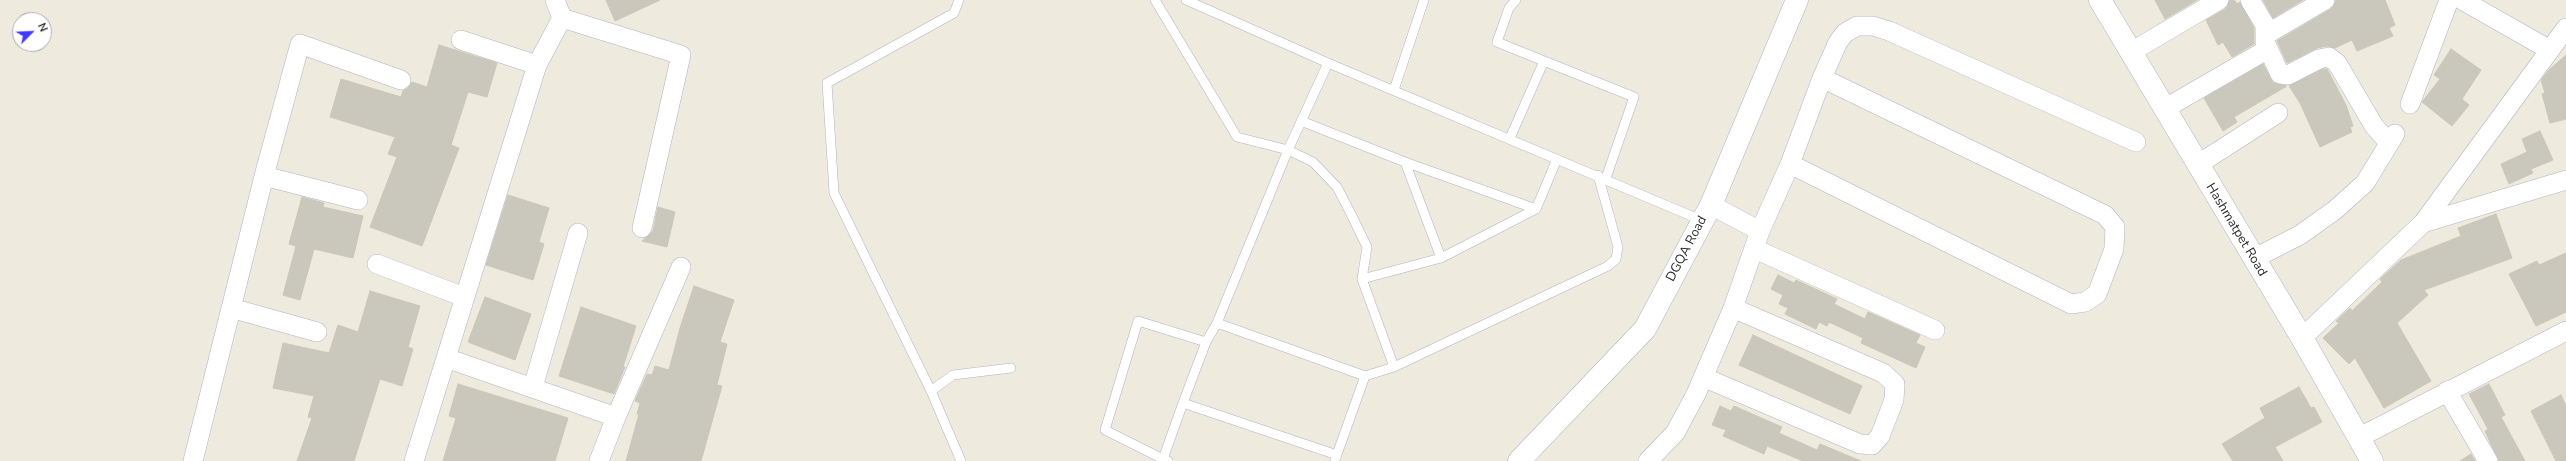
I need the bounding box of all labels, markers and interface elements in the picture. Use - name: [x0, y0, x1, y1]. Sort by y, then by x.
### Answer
- north arrow: [12, 12, 52, 52]
- text: N: [34, 21, 51, 34]
- street label: Hashmatpet Road: [2202, 181, 2270, 279]
- street label: DGQA Road: [1663, 214, 1711, 284]

